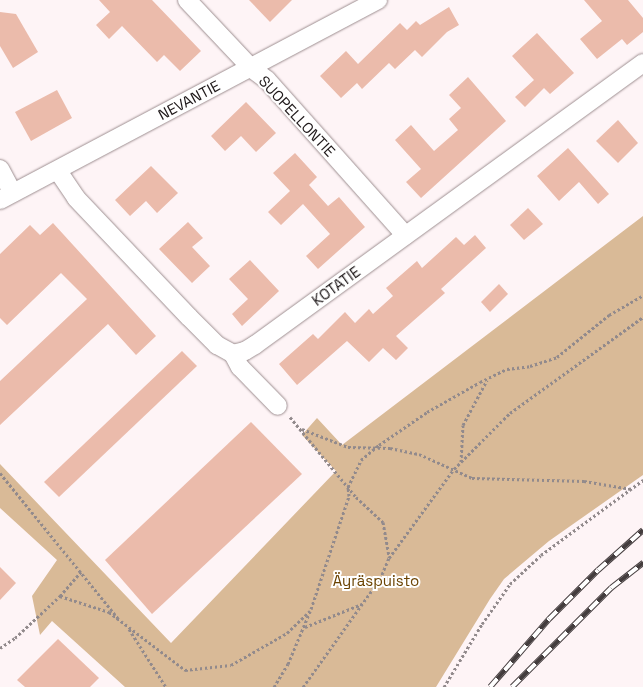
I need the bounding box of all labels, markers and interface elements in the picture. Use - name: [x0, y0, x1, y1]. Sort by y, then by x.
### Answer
- street label: SUOPELLONTIE: [255, 72, 339, 160]
- street label: NEVANTIE: [155, 76, 223, 124]
- street label: KOTATIE: [308, 262, 364, 310]
- park label: Äyräspuisto: [333, 572, 419, 590]

